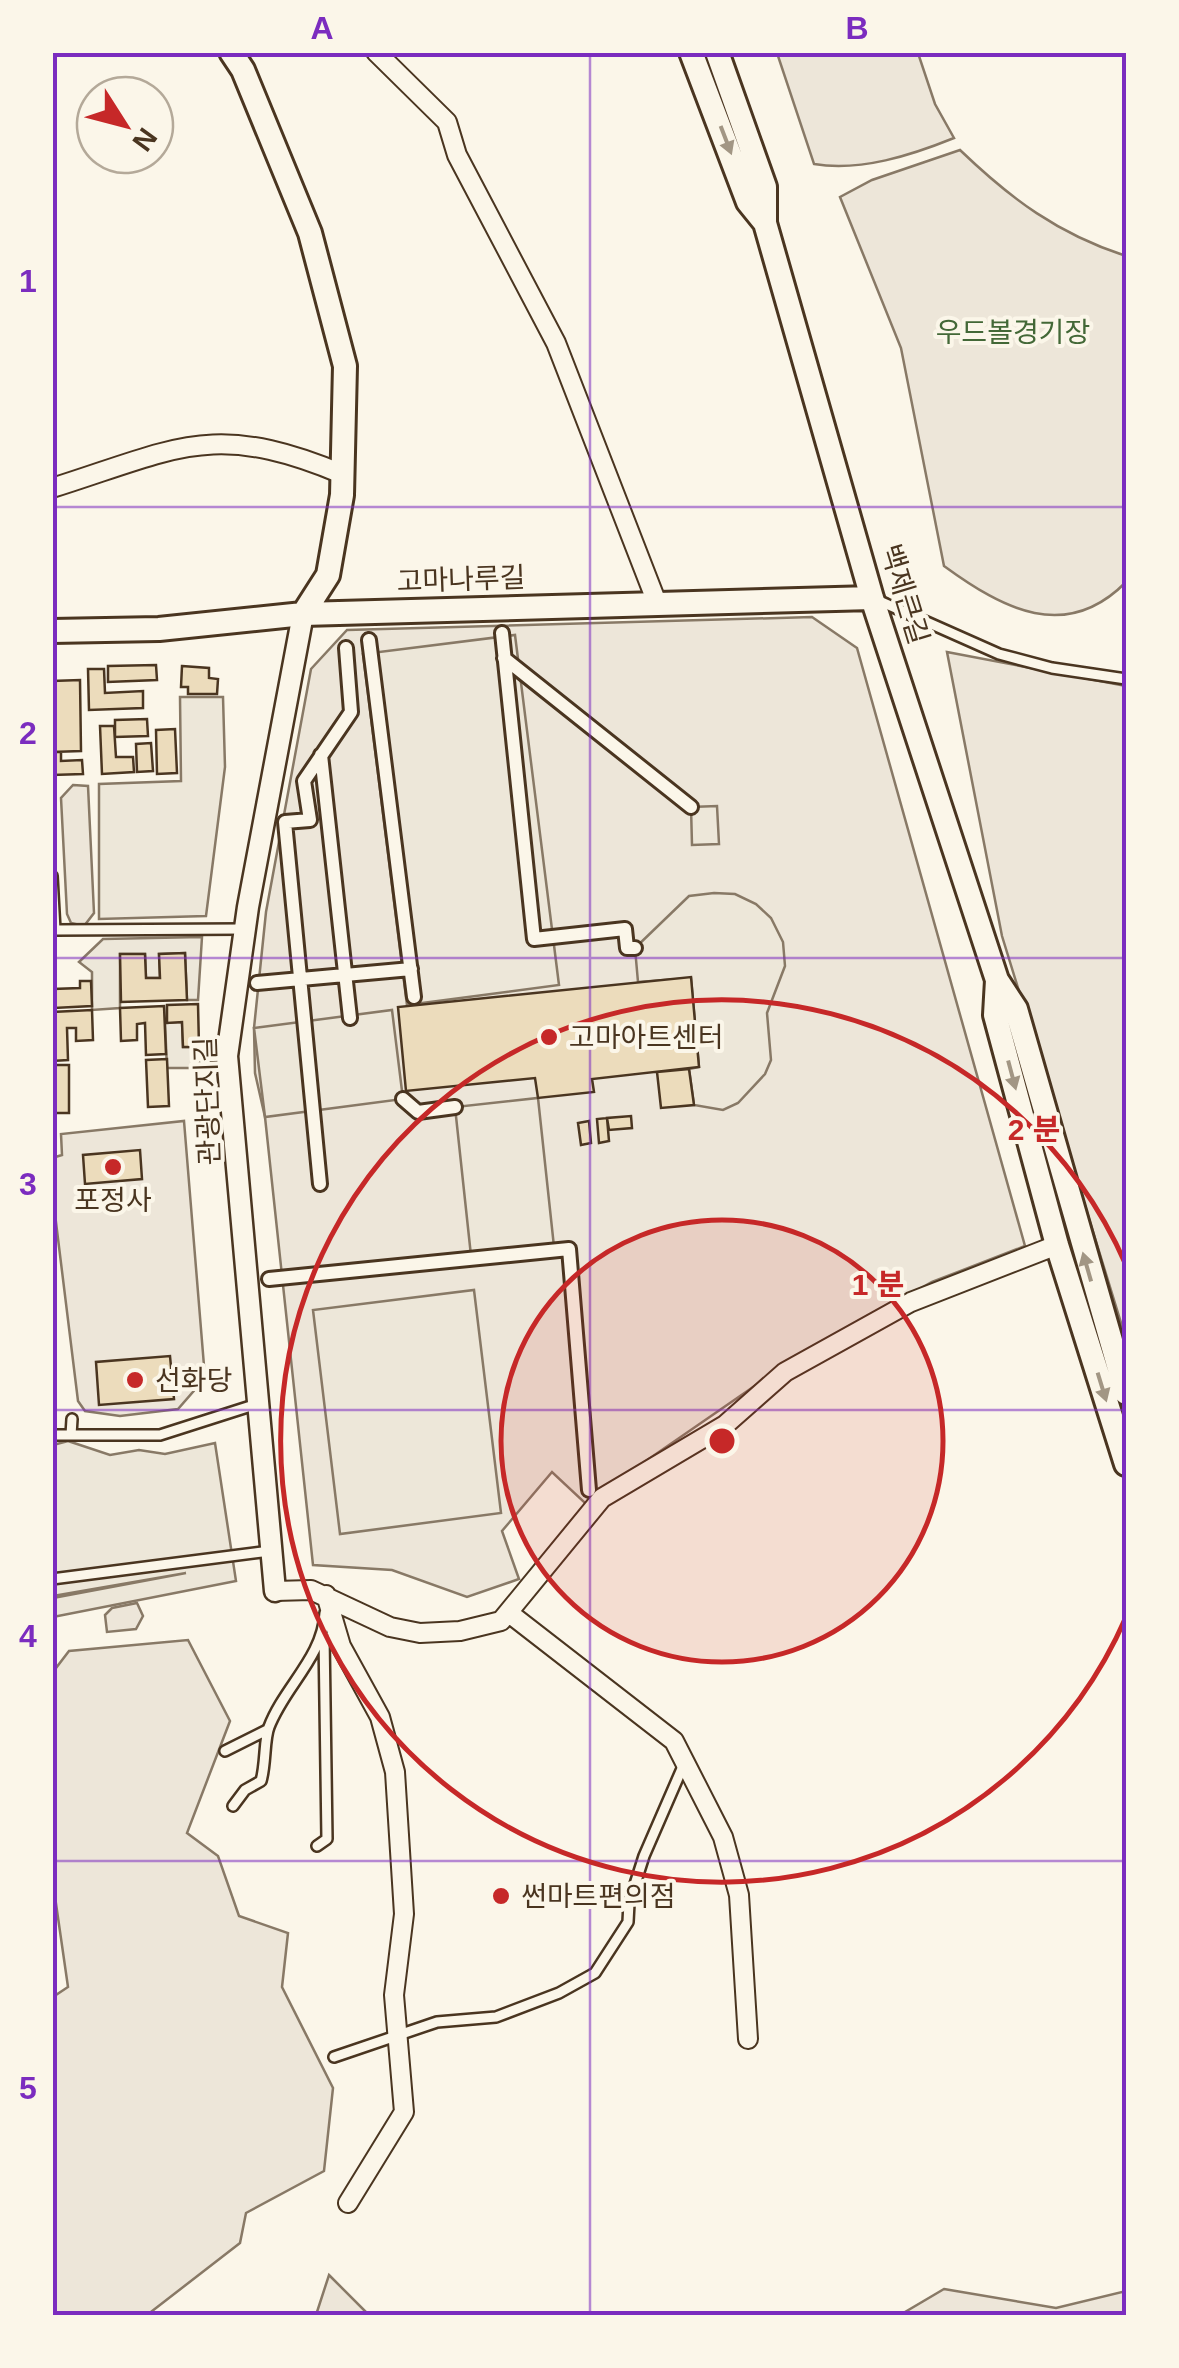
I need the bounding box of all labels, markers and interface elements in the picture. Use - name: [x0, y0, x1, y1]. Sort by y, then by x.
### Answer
- text: A: [310, 10, 334, 46]
- text: B: [845, 10, 869, 46]
- north arrow: [75, 75, 175, 175]
- text: N: [126, 122, 163, 157]
- one-way arrow: [718, 125, 734, 155]
- text: 1: [19, 263, 37, 299]
- park label: 우드볼경기장: [936, 317, 1090, 348]
- street label: 백제큰길: [875, 540, 934, 648]
- street label: 고마나루길: [396, 562, 526, 597]
- text: 2: [19, 715, 37, 751]
- place label: 고마아트센터: [569, 1022, 724, 1053]
- marker: 고마아트센터: [538, 1026, 560, 1048]
- street label: 관광단지길: [190, 1036, 225, 1166]
- one-way arrow: [1004, 1060, 1020, 1091]
- text: 2 분: [1008, 1113, 1060, 1146]
- marker: 포정사: [102, 1156, 124, 1178]
- text: 3: [19, 1166, 37, 1202]
- place label: 포정사: [74, 1185, 152, 1216]
- one-way arrow: [1079, 1251, 1095, 1282]
- text: 1 분: [852, 1268, 904, 1301]
- place label: 선화당: [155, 1365, 232, 1396]
- marker: 선화당: [124, 1369, 146, 1391]
- one-way arrow: [1096, 1372, 1111, 1402]
- centre of rings: [704, 1423, 740, 1459]
- text: 4: [19, 1618, 37, 1654]
- place label: 썬마트편의점: [521, 1881, 676, 1912]
- marker: 썬마트편의점: [490, 1885, 512, 1907]
- text: 5: [19, 2070, 37, 2106]

